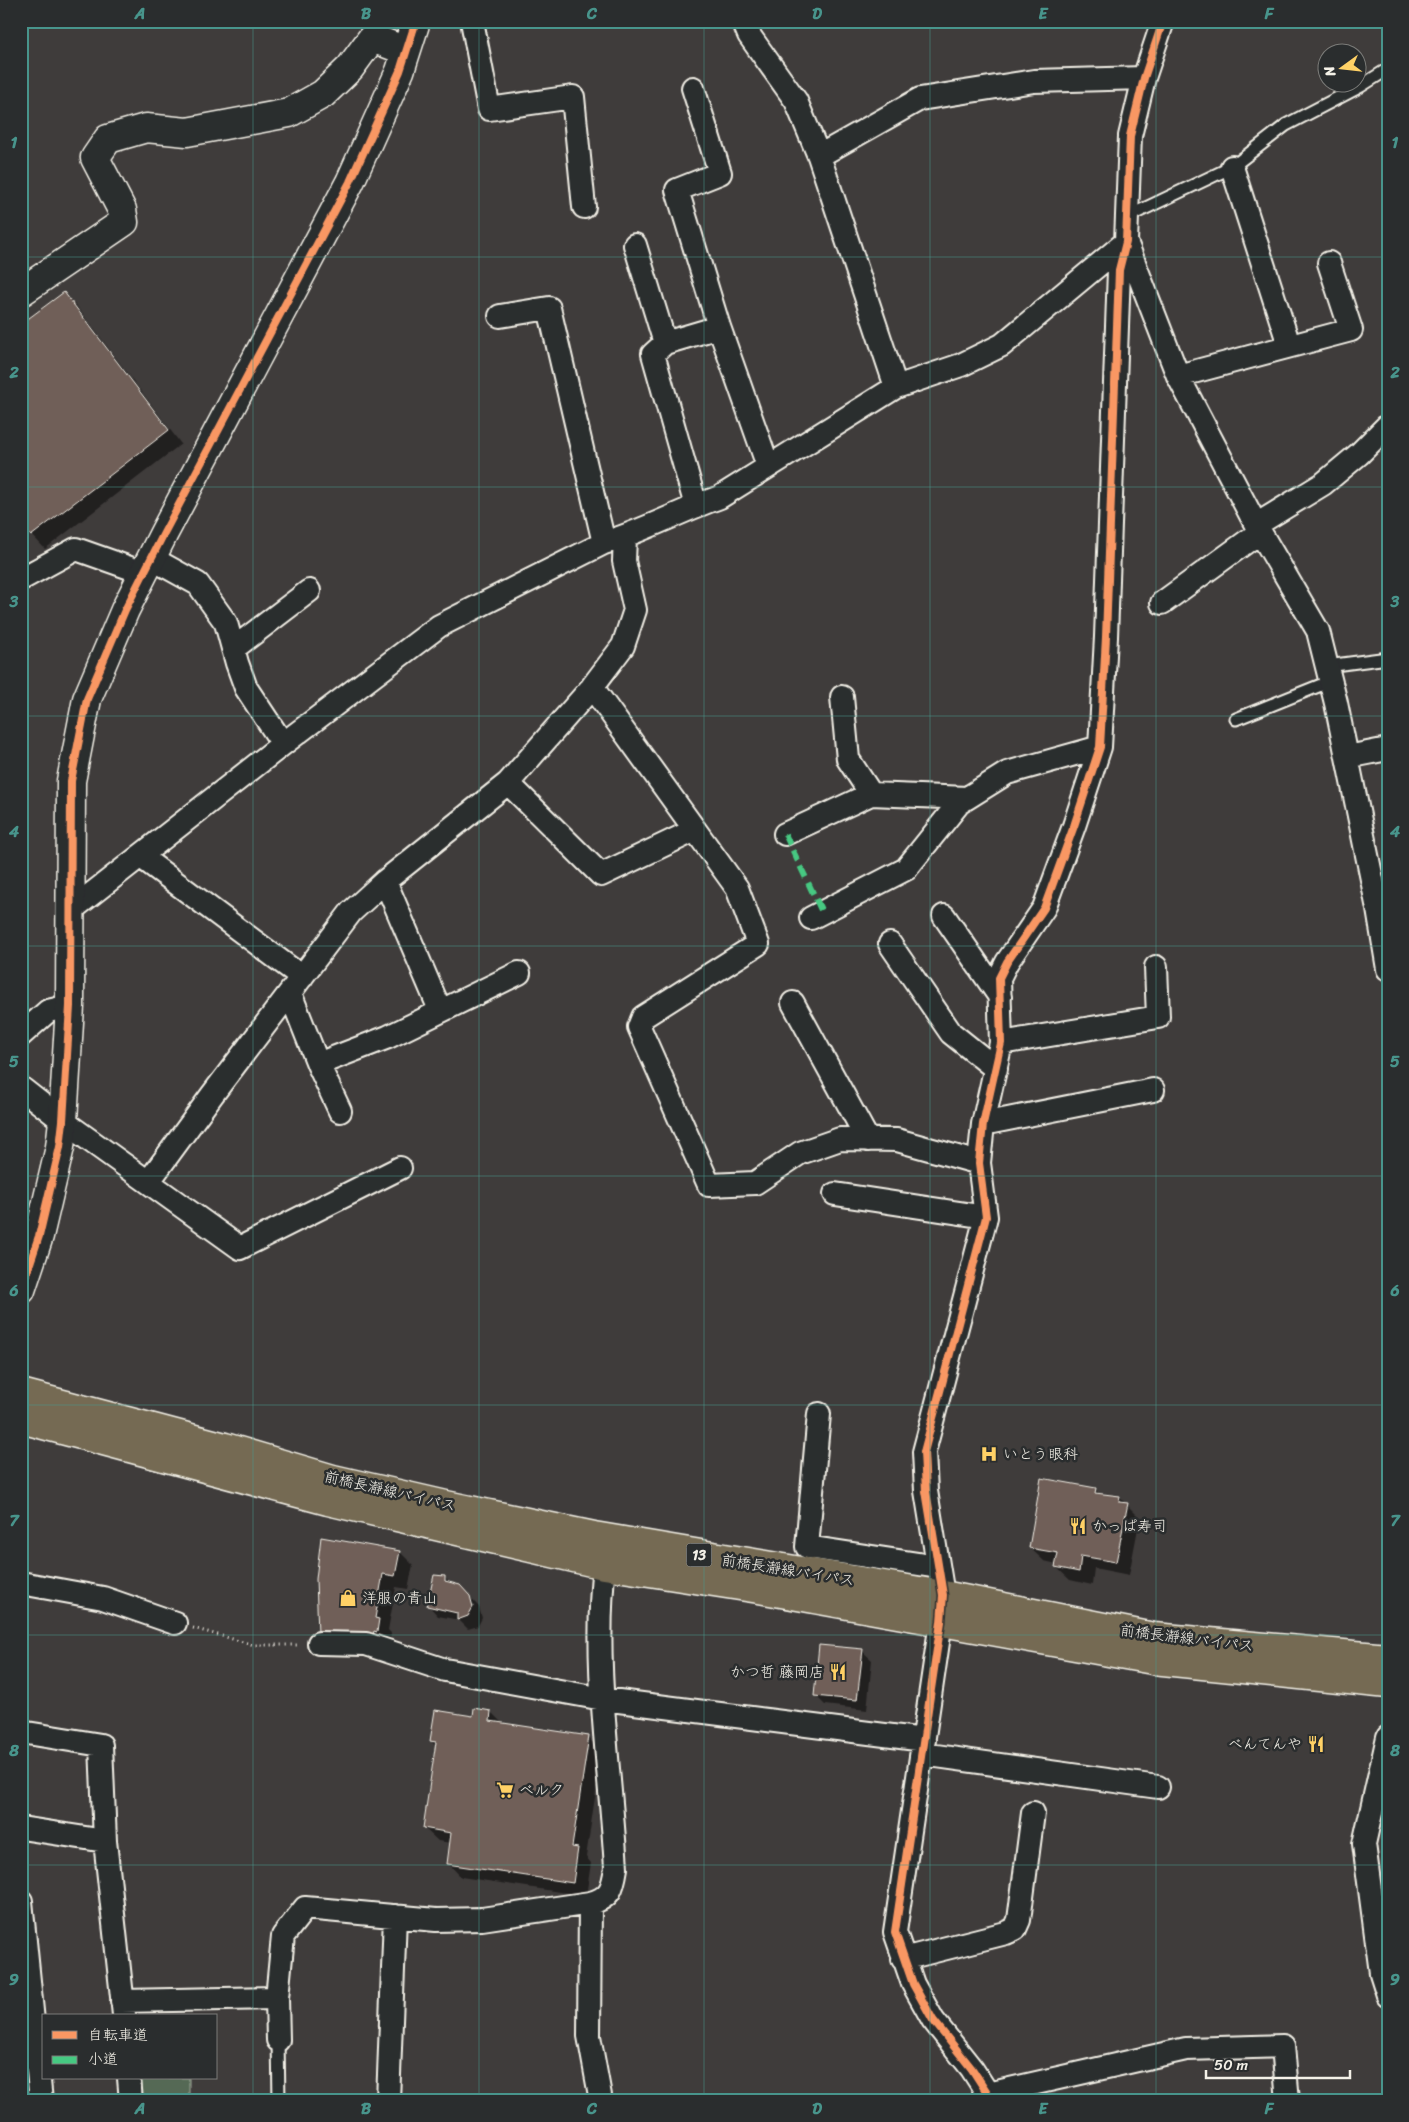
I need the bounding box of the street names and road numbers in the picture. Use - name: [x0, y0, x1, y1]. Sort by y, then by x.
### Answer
- street label: 前橋長瀞線バイパス: [321, 1463, 459, 1519]
- road number: 13: [686, 1544, 712, 1566]
- street label: 前橋長瀞線バイパス: [719, 1547, 857, 1593]
- street label: 前橋長瀞線バイパス: [1119, 1617, 1255, 1659]

